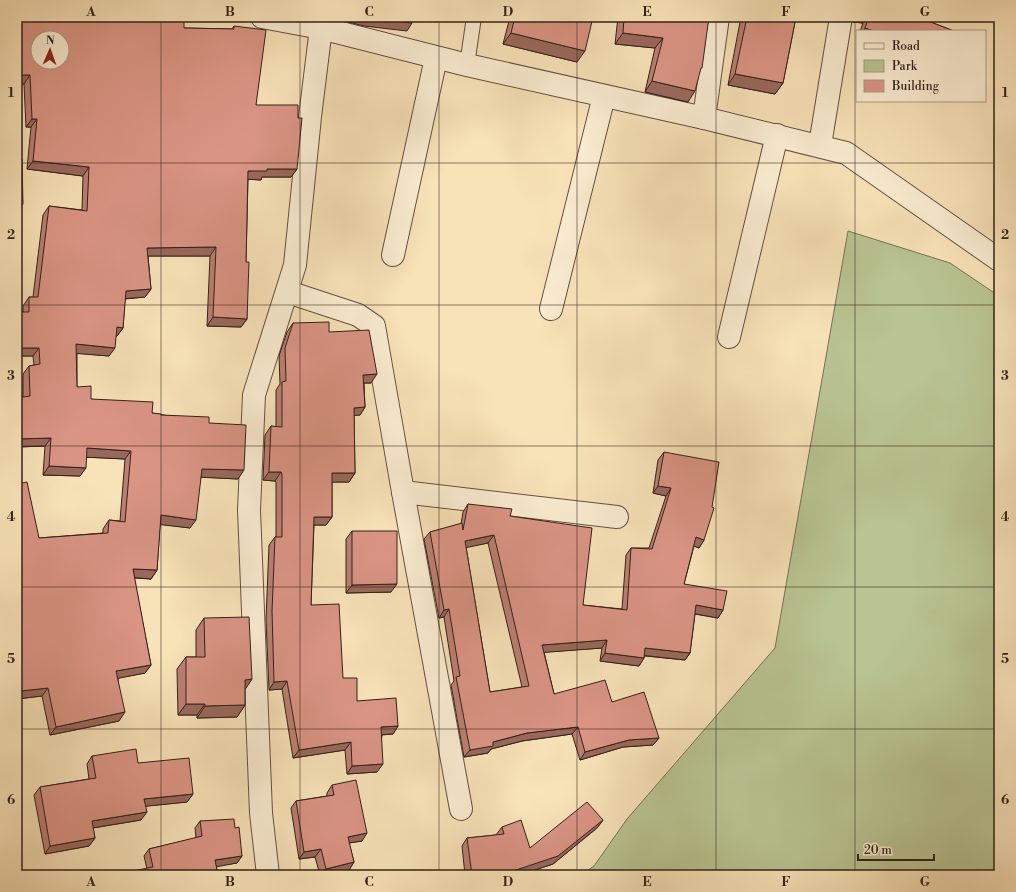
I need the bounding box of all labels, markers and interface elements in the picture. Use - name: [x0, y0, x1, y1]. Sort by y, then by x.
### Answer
- text: A: [85, 4, 96, 20]
- text: B: [225, 4, 235, 20]
- text: C: [364, 4, 374, 20]
- text: D: [503, 4, 513, 20]
- text: E: [642, 4, 652, 20]
- text: F: [781, 4, 791, 20]
- text: G: [920, 4, 931, 20]
- north arrow: [30, 30, 70, 70]
- legend: [856, 30, 986, 102]
- text: N: [46, 34, 55, 48]
- text: Road: [892, 39, 920, 54]
- text: Park: [892, 59, 918, 74]
- text: Building: [891, 79, 940, 94]
- text: 1: [8, 85, 15, 101]
- text: 1: [1002, 85, 1009, 101]
- text: 2: [7, 227, 15, 243]
- text: 2: [1001, 227, 1009, 243]
- text: 3: [7, 368, 15, 384]
- text: 3: [1001, 368, 1009, 384]
- text: 4: [7, 509, 16, 525]
- text: 4: [1001, 509, 1010, 525]
- text: 5: [7, 651, 15, 667]
- text: 5: [1001, 651, 1009, 667]
- text: 6: [7, 792, 15, 808]
- text: 6: [1001, 792, 1009, 808]
- scale bar: [858, 836, 934, 862]
- text: 20 m: [864, 843, 892, 858]
- text: A: [85, 874, 96, 890]
- text: B: [225, 874, 235, 890]
- text: C: [364, 874, 374, 890]
- text: D: [503, 874, 513, 890]
- text: E: [642, 874, 652, 890]
- text: F: [781, 874, 791, 890]
- text: G: [920, 874, 931, 890]

